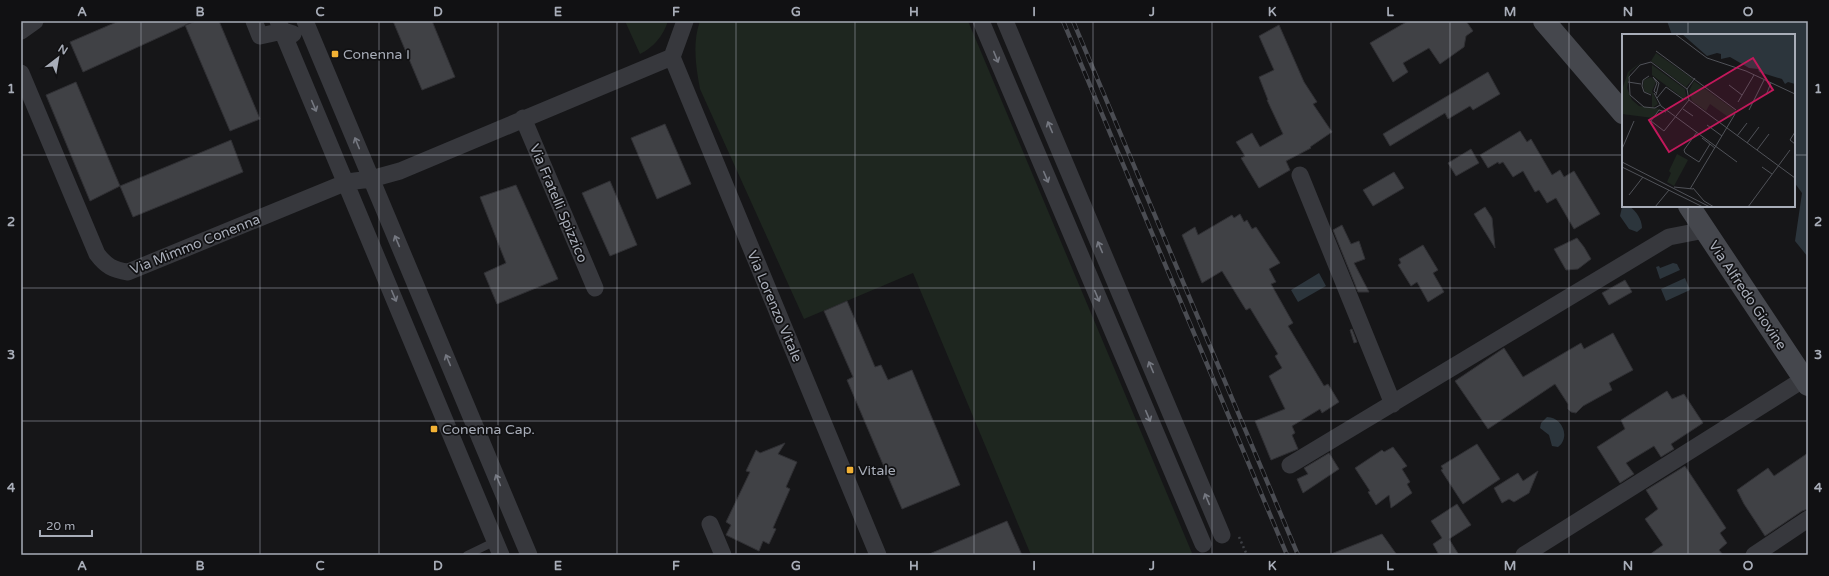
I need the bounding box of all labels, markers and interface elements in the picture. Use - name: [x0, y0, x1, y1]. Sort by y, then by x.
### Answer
- text: A: [77, 4, 87, 20]
- text: B: [195, 4, 205, 20]
- text: C: [315, 4, 325, 20]
- text: D: [433, 4, 443, 20]
- text: E: [554, 4, 562, 20]
- text: F: [672, 4, 680, 20]
- text: G: [791, 4, 801, 20]
- text: H: [909, 4, 919, 20]
- text: I: [1032, 4, 1036, 20]
- text: J: [1148, 4, 1155, 20]
- text: K: [1268, 4, 1277, 20]
- text: L: [1386, 4, 1394, 20]
- text: M: [1504, 4, 1516, 20]
- text: N: [1623, 4, 1633, 20]
- text: O: [1743, 4, 1754, 20]
- inset map: [1622, 34, 1795, 207]
- north arrow: [38, 38, 78, 78]
- text: N: [56, 42, 70, 58]
- place label: Conenna I: [343, 46, 410, 63]
- marker: Conenna I: [330, 49, 340, 59]
- one-way arrow: [992, 51, 1000, 63]
- text: 1: [7, 81, 15, 97]
- text: 1: [1814, 81, 1822, 97]
- one-way arrow: [311, 100, 319, 112]
- one-way arrow: [1045, 122, 1053, 134]
- one-way arrow: [352, 138, 360, 150]
- street label: Via Fratelli Spizzico: [526, 141, 591, 265]
- one-way arrow: [1043, 170, 1050, 182]
- street label: Via Mimmo Conenna: [128, 211, 263, 278]
- text: 2: [7, 214, 15, 230]
- text: 2: [1814, 214, 1822, 230]
- one-way arrow: [393, 235, 401, 247]
- street label: Via Alfredo Giovine: [1705, 238, 1790, 353]
- one-way arrow: [1096, 242, 1104, 254]
- street label: Via Lorenzo Vitale: [743, 248, 806, 365]
- one-way arrow: [390, 290, 398, 302]
- one-way arrow: [1094, 290, 1102, 302]
- text: 3: [7, 347, 15, 363]
- text: 3: [1814, 347, 1822, 363]
- one-way arrow: [443, 355, 451, 367]
- one-way arrow: [1147, 361, 1154, 373]
- one-way arrow: [1145, 409, 1153, 421]
- place label: Conenna Cap.: [442, 421, 535, 438]
- marker: Conenna Cap.: [429, 424, 439, 434]
- place label: Vitale: [858, 462, 896, 479]
- marker: Vitale: [845, 465, 855, 475]
- one-way arrow: [494, 475, 501, 487]
- text: 4: [7, 480, 16, 496]
- text: 4: [1814, 480, 1823, 496]
- one-way arrow: [1203, 494, 1211, 506]
- scale bar: [40, 512, 92, 538]
- text: 20 m: [46, 519, 75, 533]
- text: A: [77, 558, 87, 574]
- text: B: [195, 558, 205, 574]
- text: C: [315, 558, 325, 574]
- text: D: [433, 558, 443, 574]
- text: E: [554, 558, 562, 574]
- text: F: [672, 558, 680, 574]
- text: G: [791, 558, 801, 574]
- text: H: [909, 558, 919, 574]
- text: I: [1032, 558, 1036, 574]
- text: J: [1148, 558, 1155, 574]
- text: K: [1268, 558, 1277, 574]
- text: L: [1386, 558, 1394, 574]
- text: M: [1504, 558, 1516, 574]
- text: N: [1623, 558, 1633, 574]
- text: O: [1743, 558, 1754, 574]

